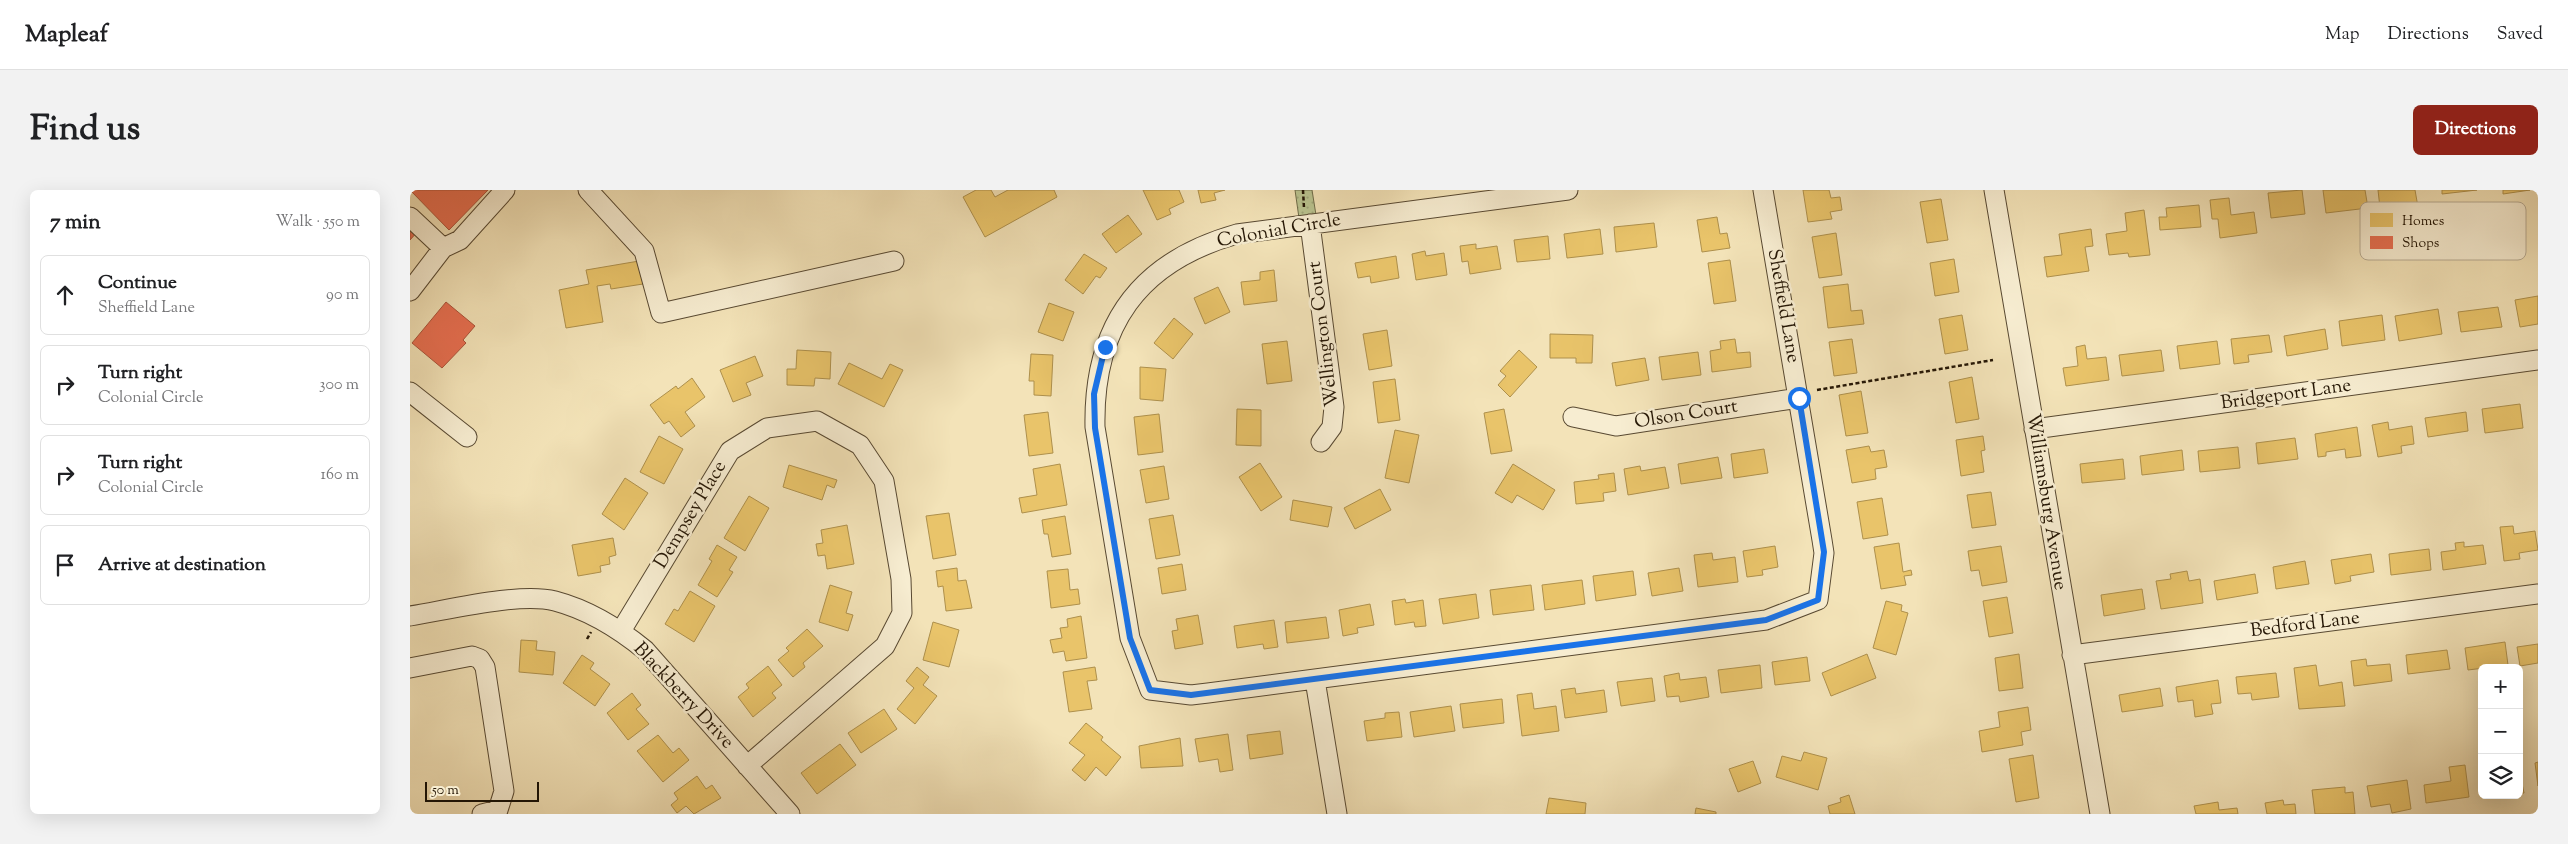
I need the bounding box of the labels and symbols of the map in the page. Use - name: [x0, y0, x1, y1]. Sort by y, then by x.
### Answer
- legend: [2360, 202, 2526, 260]
- street label: Colonial Circle: [1215, 207, 1343, 255]
- text: Homes: [2402, 212, 2444, 232]
- text: Shops: [2402, 234, 2439, 254]
- street label: Sheffield Lane: [1760, 247, 1806, 365]
- street label: Wellington Court: [1302, 259, 1346, 408]
- route end: [1094, 336, 1117, 359]
- street label: Bridgeport Lane: [2219, 372, 2353, 418]
- route start: [1788, 387, 1811, 410]
- street label: Olson Court: [1632, 393, 1740, 436]
- street label: Williamsburg Avenue: [2019, 412, 2073, 592]
- street label: Dempsey Place: [648, 456, 734, 574]
- street label: Bedford Lane: [2249, 605, 2361, 645]
- street label: Blackberry Drive: [626, 637, 740, 755]
- scale bar: [425, 779, 539, 802]

